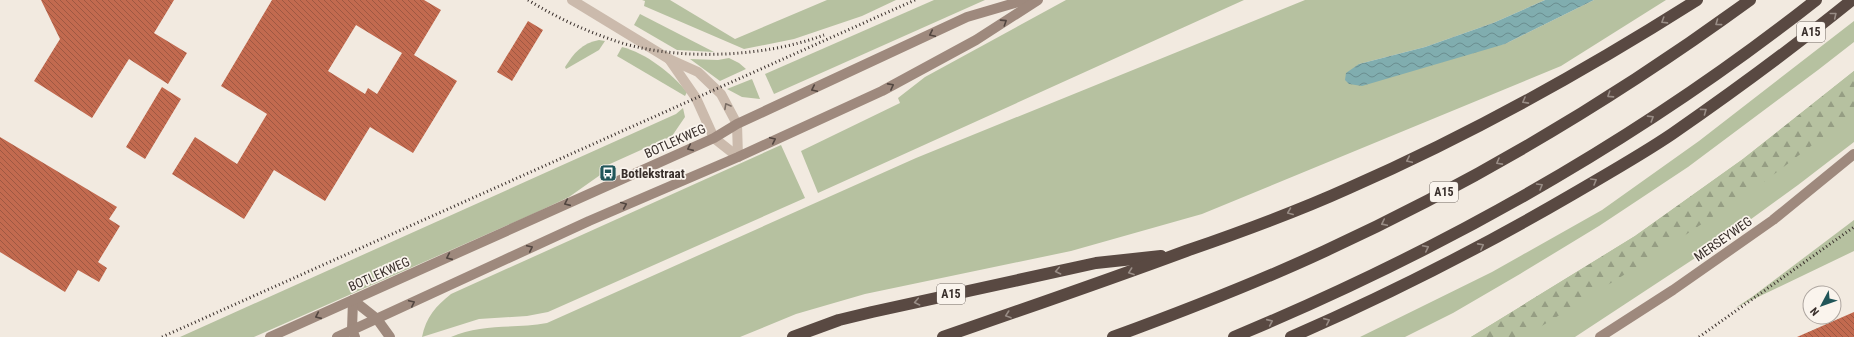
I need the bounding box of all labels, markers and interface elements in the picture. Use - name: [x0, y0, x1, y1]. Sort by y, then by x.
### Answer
- one-way arrow: [1829, 12, 1836, 19]
- one-way arrow: [1661, 16, 1668, 24]
- one-way arrow: [1716, 18, 1723, 25]
- one-way arrow: [1000, 19, 1007, 27]
- road number: A15: [1797, 22, 1825, 42]
- one-way arrow: [929, 29, 936, 37]
- one-way arrow: [887, 83, 894, 90]
- one-way arrow: [811, 84, 818, 92]
- one-way arrow: [1607, 90, 1614, 98]
- one-way arrow: [1522, 97, 1529, 104]
- one-way arrow: [725, 103, 732, 110]
- one-way arrow: [1699, 109, 1706, 116]
- one-way arrow: [1646, 116, 1653, 123]
- street label: BOTLEKWEG: [642, 121, 708, 161]
- one-way arrow: [769, 137, 776, 145]
- one-way arrow: [687, 143, 695, 151]
- one-way arrow: [1406, 155, 1413, 163]
- one-way arrow: [1496, 158, 1503, 165]
- bus stop icon: Botlekstraat: [598, 163, 618, 183]
- place label: Botlekstraat: [621, 166, 685, 181]
- one-way arrow: [1590, 179, 1597, 186]
- road number: A15: [1430, 182, 1458, 202]
- one-way arrow: [1536, 183, 1543, 190]
- one-way arrow: [564, 198, 571, 206]
- one-way arrow: [621, 202, 628, 210]
- one-way arrow: [1287, 208, 1294, 216]
- street label: MERSEYWEG: [1691, 214, 1755, 264]
- one-way arrow: [1381, 218, 1388, 226]
- one-way arrow: [1477, 243, 1485, 251]
- one-way arrow: [526, 245, 533, 253]
- one-way arrow: [1421, 245, 1429, 253]
- one-way arrow: [445, 252, 452, 260]
- street label: BOTLEKWEG: [346, 254, 412, 294]
- one-way arrow: [1055, 267, 1061, 275]
- one-way arrow: [1127, 267, 1134, 275]
- road number: A15: [937, 284, 965, 304]
- north arrow: [1802, 285, 1842, 325]
- one-way arrow: [914, 297, 920, 305]
- one-way arrow: [408, 300, 416, 308]
- text: N: [1808, 304, 1822, 318]
- one-way arrow: [1005, 310, 1012, 318]
- one-way arrow: [314, 311, 322, 319]
- one-way arrow: [1323, 318, 1330, 326]
- one-way arrow: [1266, 319, 1273, 327]

